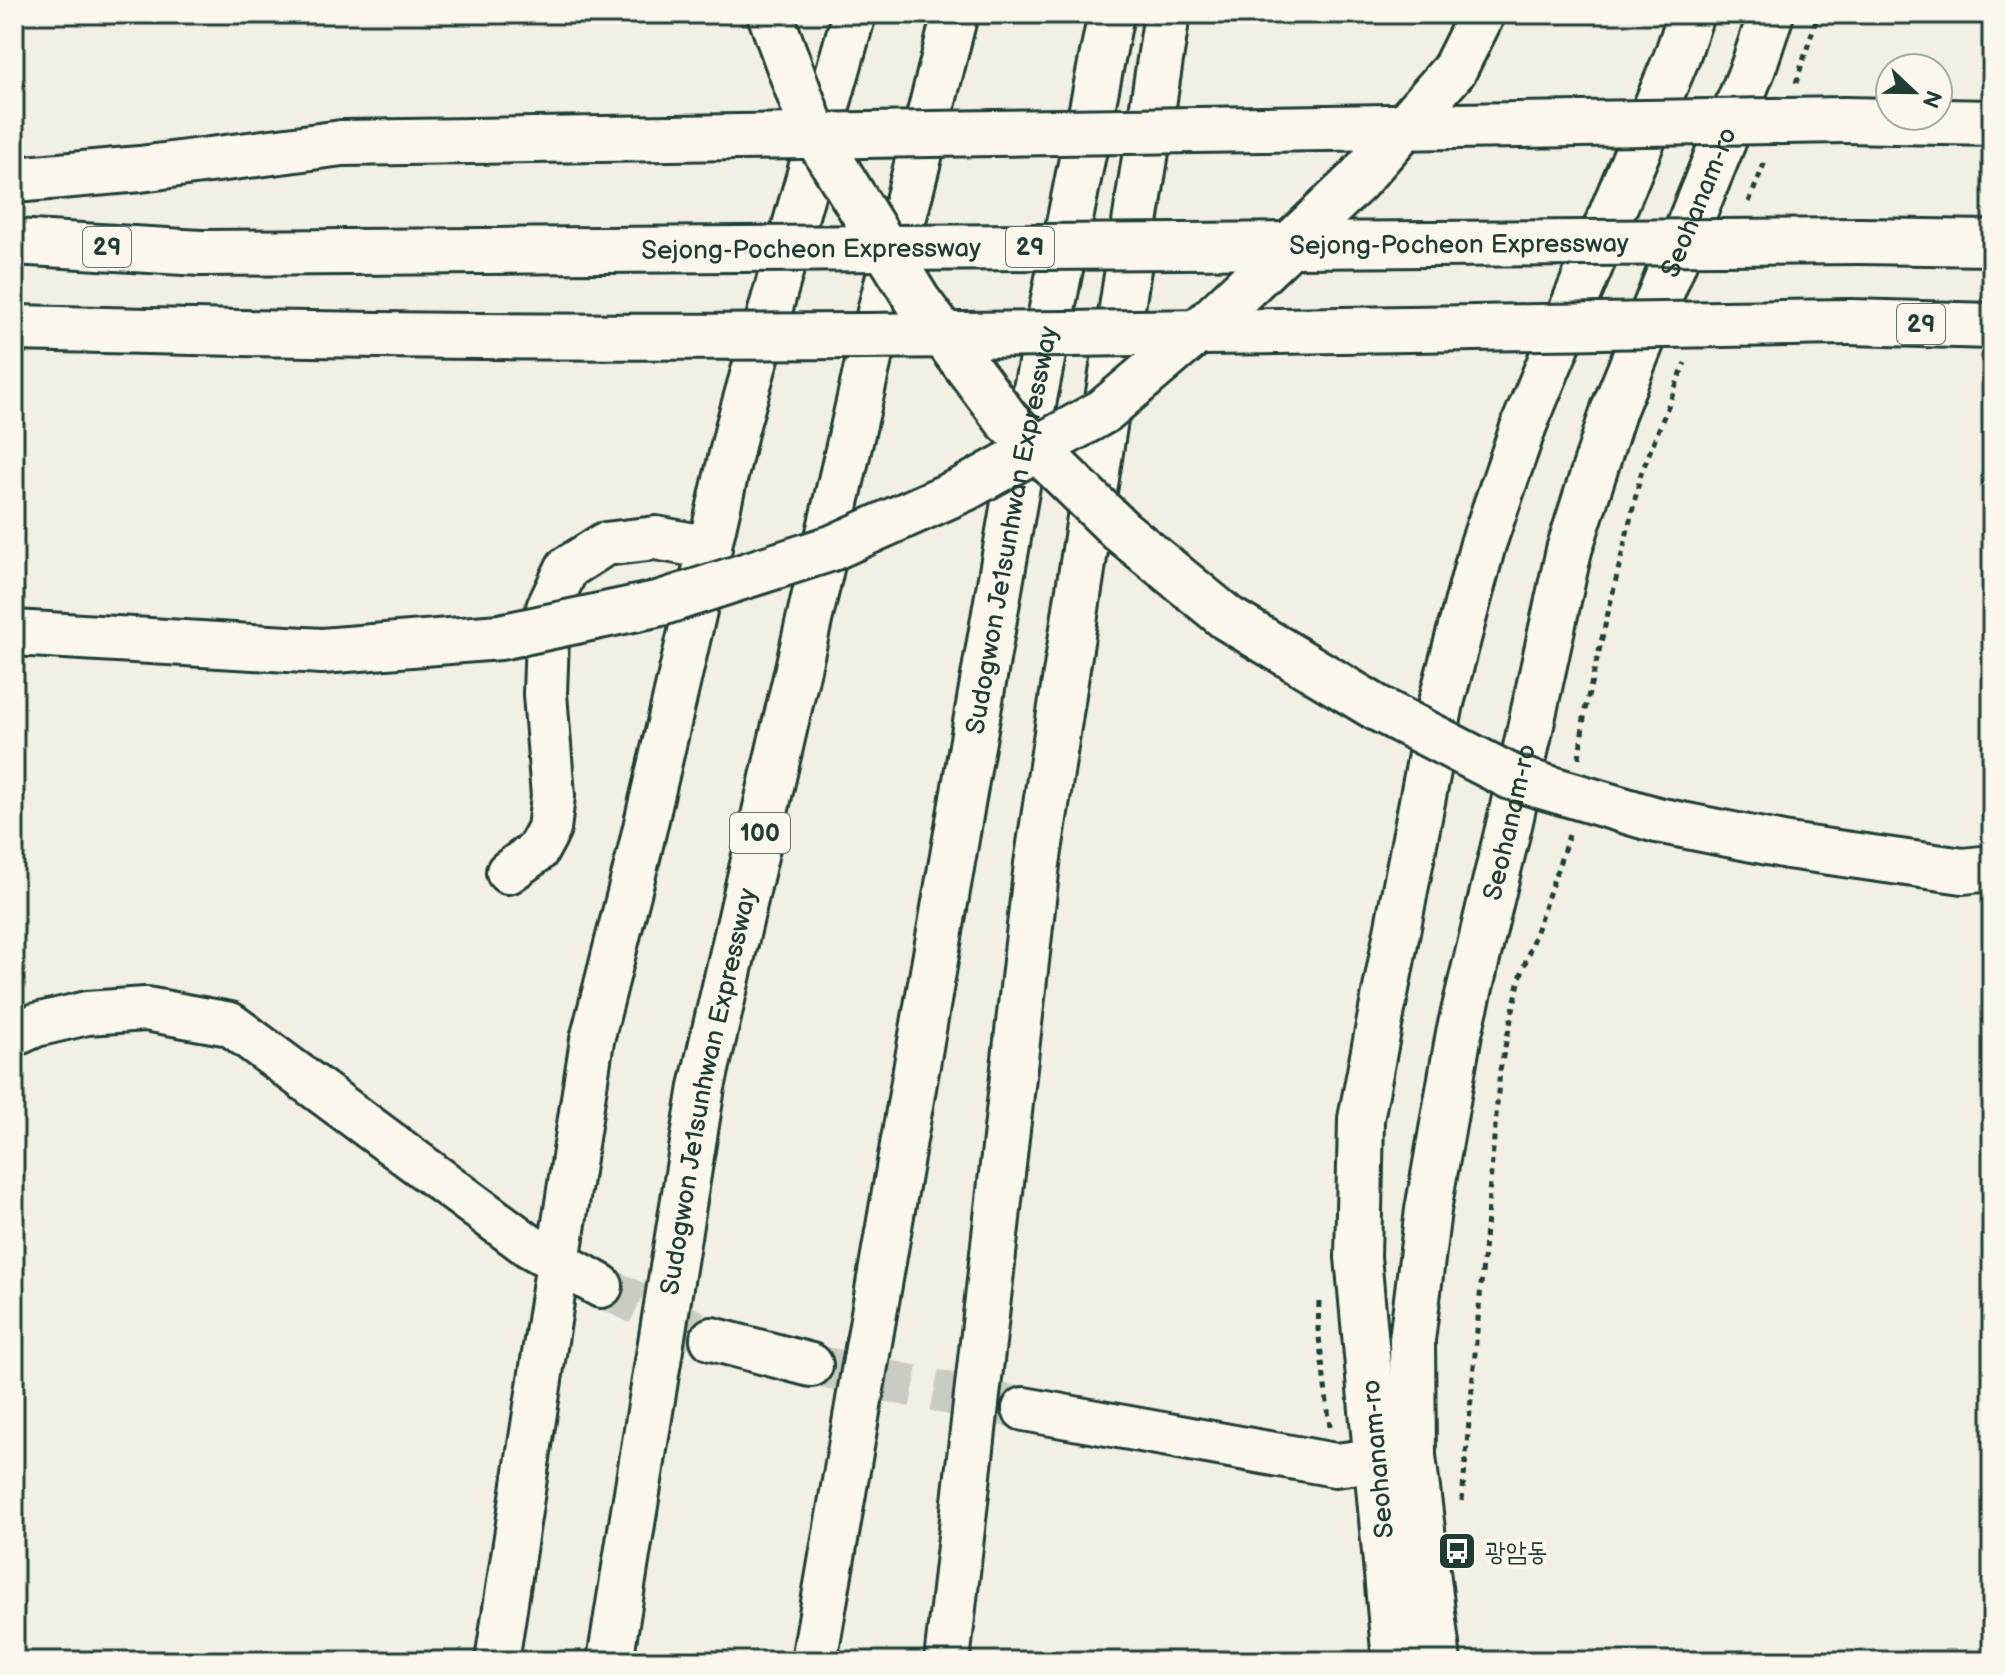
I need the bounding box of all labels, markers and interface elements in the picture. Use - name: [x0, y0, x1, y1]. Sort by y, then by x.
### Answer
- north arrow: [1874, 52, 1954, 132]
- text: N: [1916, 86, 1947, 112]
- street label: Seohanam-ro: [1655, 123, 1744, 282]
- road number: 29: [83, 227, 131, 267]
- road number: 29: [1006, 227, 1054, 267]
- street label: Sejong-Pocheon Expressway: [1289, 229, 1629, 262]
- street label: Sejong-Pocheon Expressway: [641, 233, 981, 267]
- road number: 29: [1897, 304, 1945, 344]
- street label: Sudogwon Je1sunhwan Expressway: [960, 324, 1065, 737]
- street label: Seohanam-ro: [1477, 741, 1543, 904]
- road number: 100: [730, 813, 790, 853]
- street label: Sudogwon Je1sunhwan Expressway: [655, 885, 764, 1297]
- street label: Seohanam-ro: [1356, 1378, 1401, 1539]
- bus stop icon: 광암동: [1436, 1530, 1478, 1572]
- place label: 광암동: [1485, 1537, 1548, 1568]

